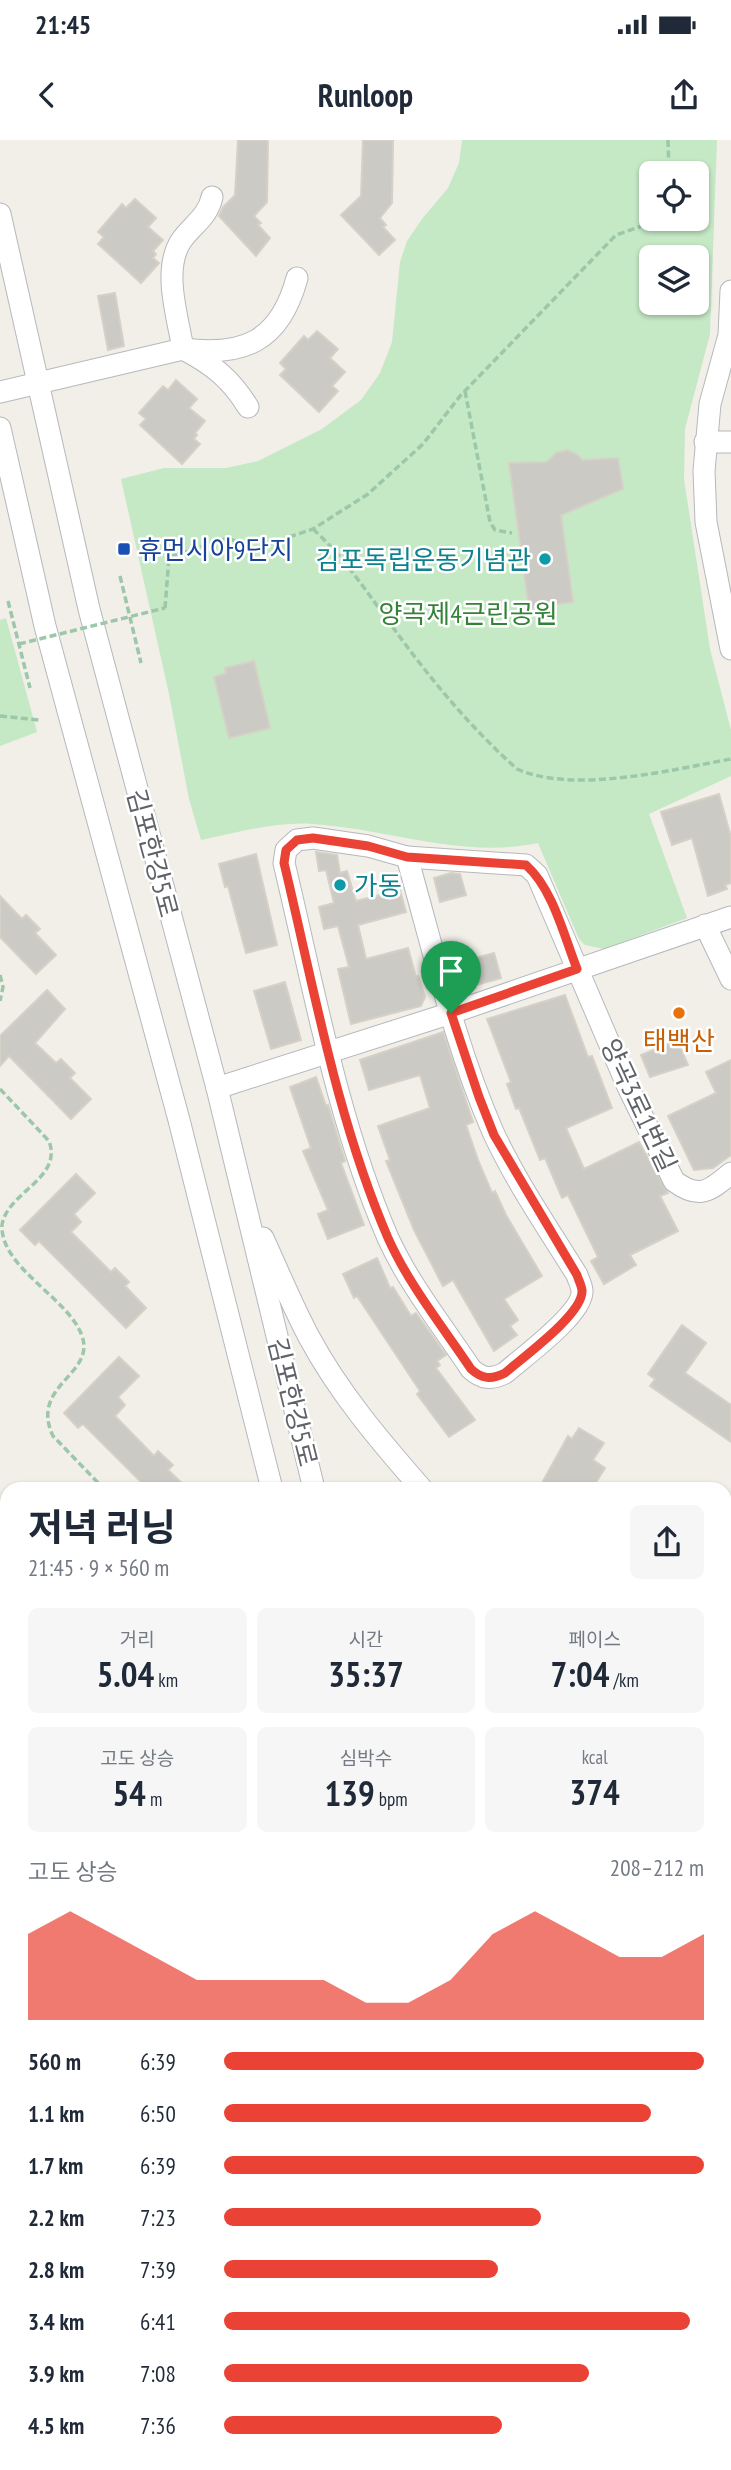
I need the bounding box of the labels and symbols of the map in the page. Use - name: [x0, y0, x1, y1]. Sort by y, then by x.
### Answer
- place label: 휴먼시아9단지: [138, 533, 293, 566]
- marker: 휴먼시아9단지: [116, 541, 132, 557]
- place label: 김포독립운동기념관: [316, 543, 531, 576]
- marker: 김포독립운동기념관: [537, 551, 553, 567]
- park label: 양곡제4근린공원: [378, 597, 558, 630]
- street label: 김포한강5로: [120, 785, 186, 921]
- place label: 가동: [354, 869, 402, 902]
- marker: 가동: [332, 877, 348, 893]
- pin: [421, 941, 481, 1013]
- marker: 태백산: [671, 1005, 687, 1021]
- place label: 태백산: [643, 1024, 715, 1057]
- street label: 양곡3로1번길: [594, 1033, 684, 1177]
- street label: 김포한강5로: [261, 1334, 325, 1470]

